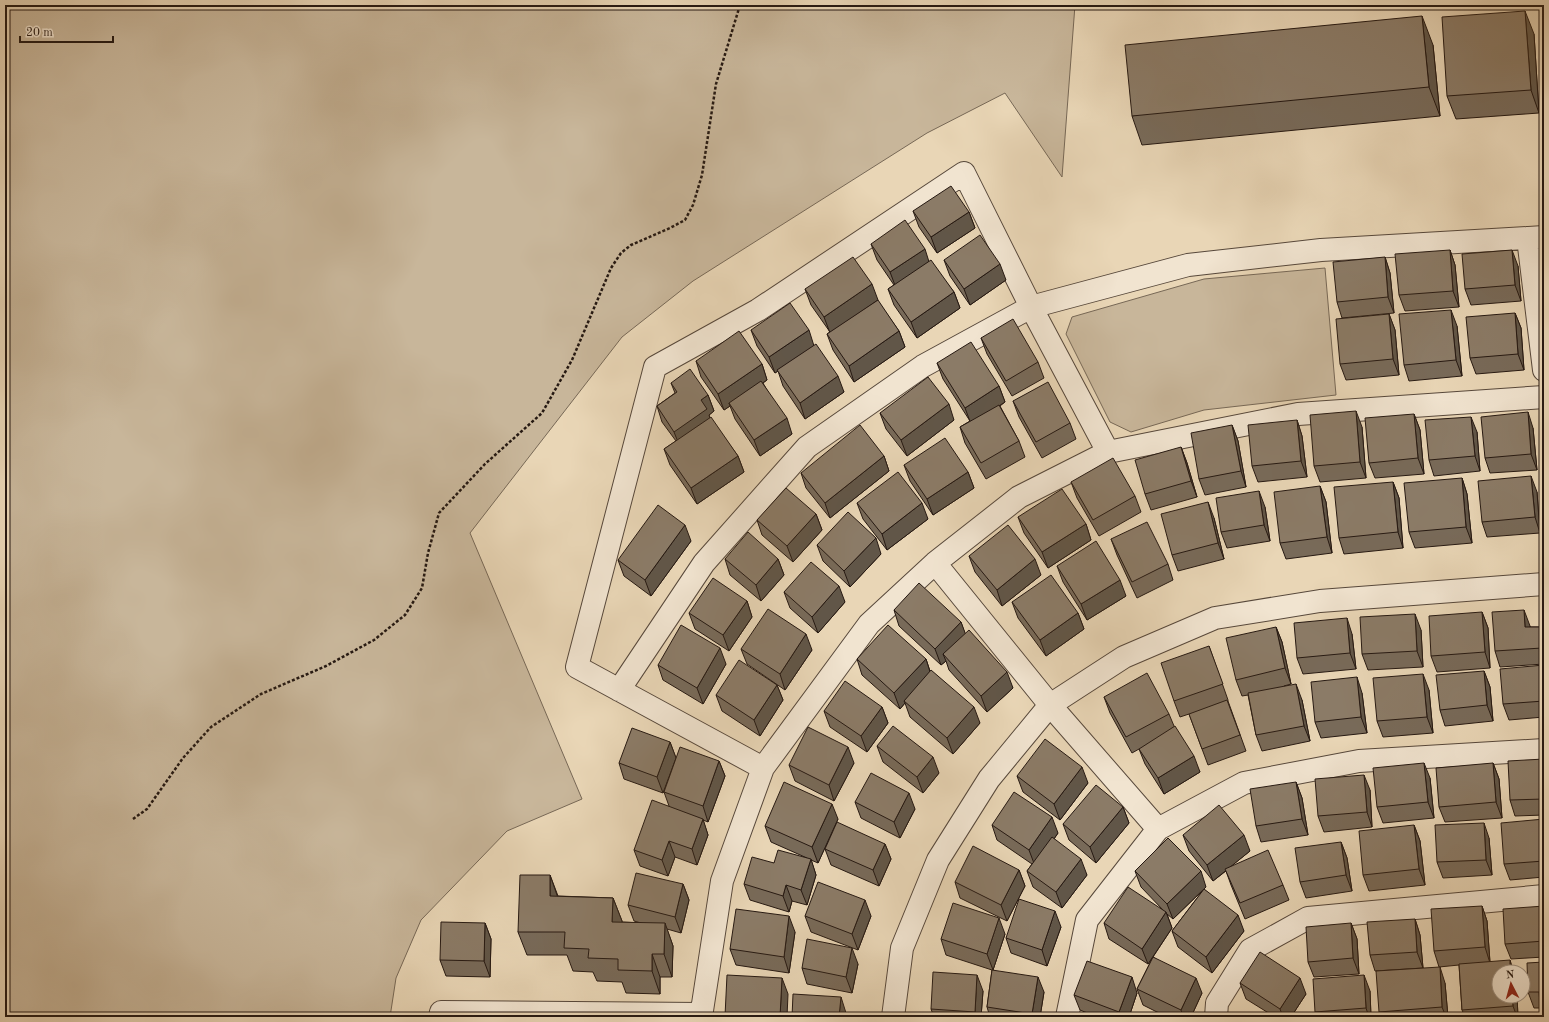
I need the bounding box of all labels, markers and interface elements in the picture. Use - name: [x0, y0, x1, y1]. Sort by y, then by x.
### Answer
- scale bar: [20, 18, 113, 44]
- text: 20 m: [26, 27, 53, 39]
- north arrow: [1491, 964, 1531, 1004]
- text: N: [1505, 970, 1515, 981]

